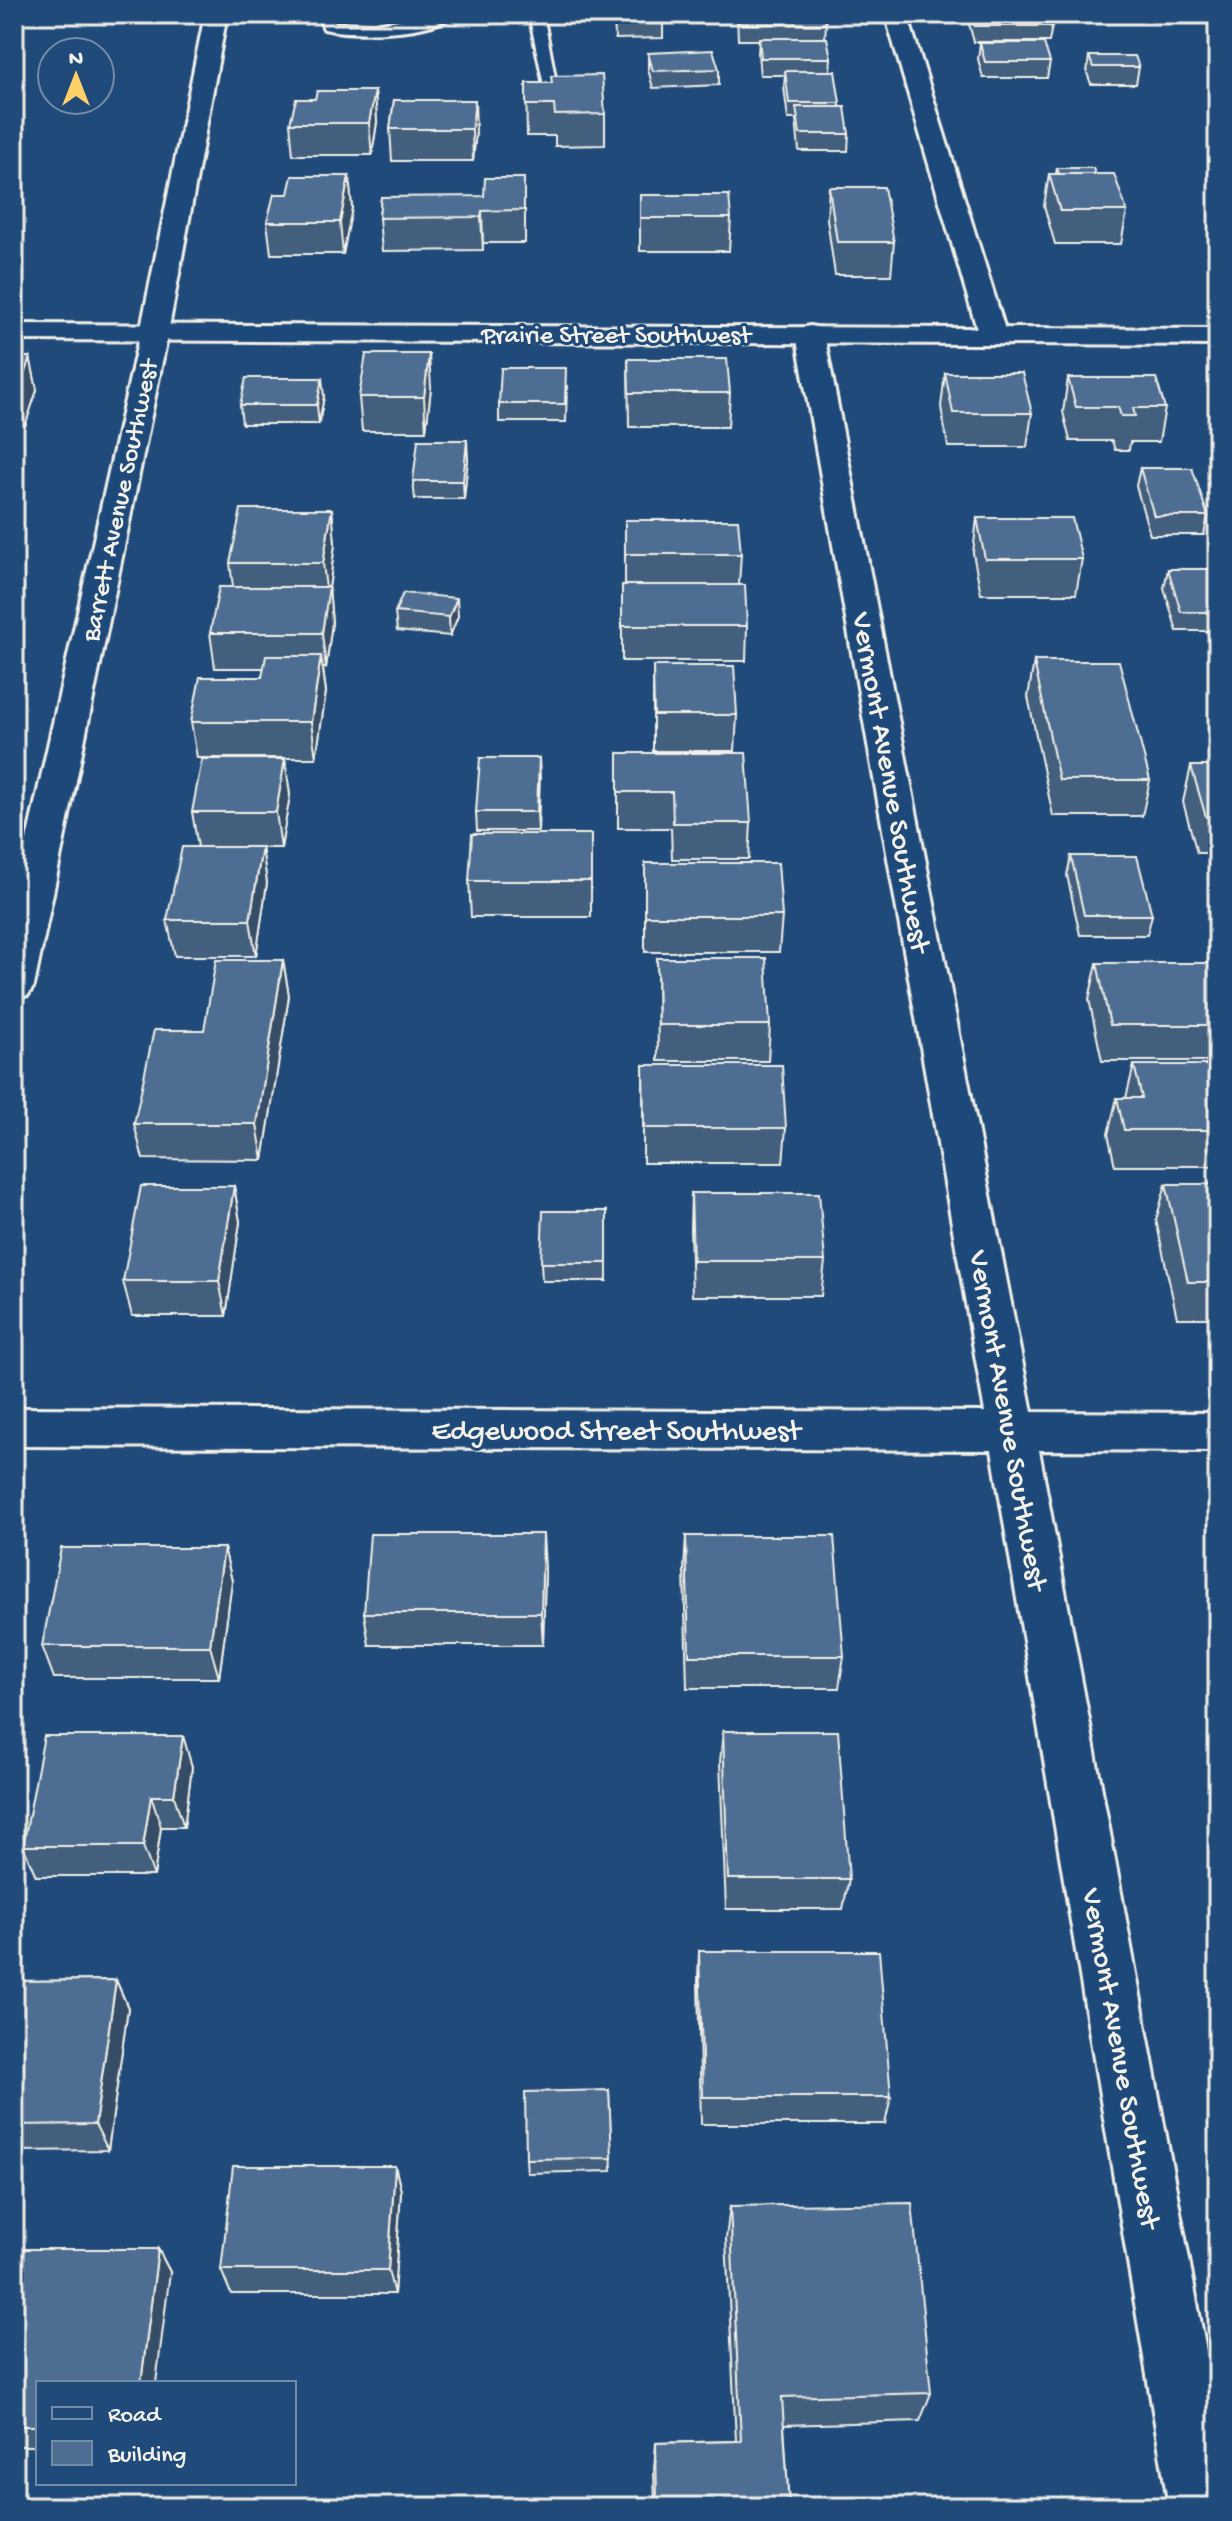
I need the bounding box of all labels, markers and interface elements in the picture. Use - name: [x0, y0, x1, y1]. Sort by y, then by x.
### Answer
- north arrow: [36, 36, 116, 116]
- text: N: [69, 47, 83, 73]
- street label: Prairie Street Southwest: [480, 322, 753, 353]
- street label: Barrett Avenue Southwest: [77, 355, 168, 646]
- street label: Vermont Avenue Southwest: [841, 609, 936, 958]
- street label: Vermont Avenue Southwest: [958, 1247, 1053, 1596]
- street label: Edgewood Street Southwest: [432, 1416, 803, 1451]
- street label: Vermont Avenue Southwest: [1071, 1885, 1166, 2234]
- legend: [36, 2381, 296, 2485]
- text: Road: [108, 2402, 162, 2431]
- text: Building: [107, 2442, 186, 2471]

